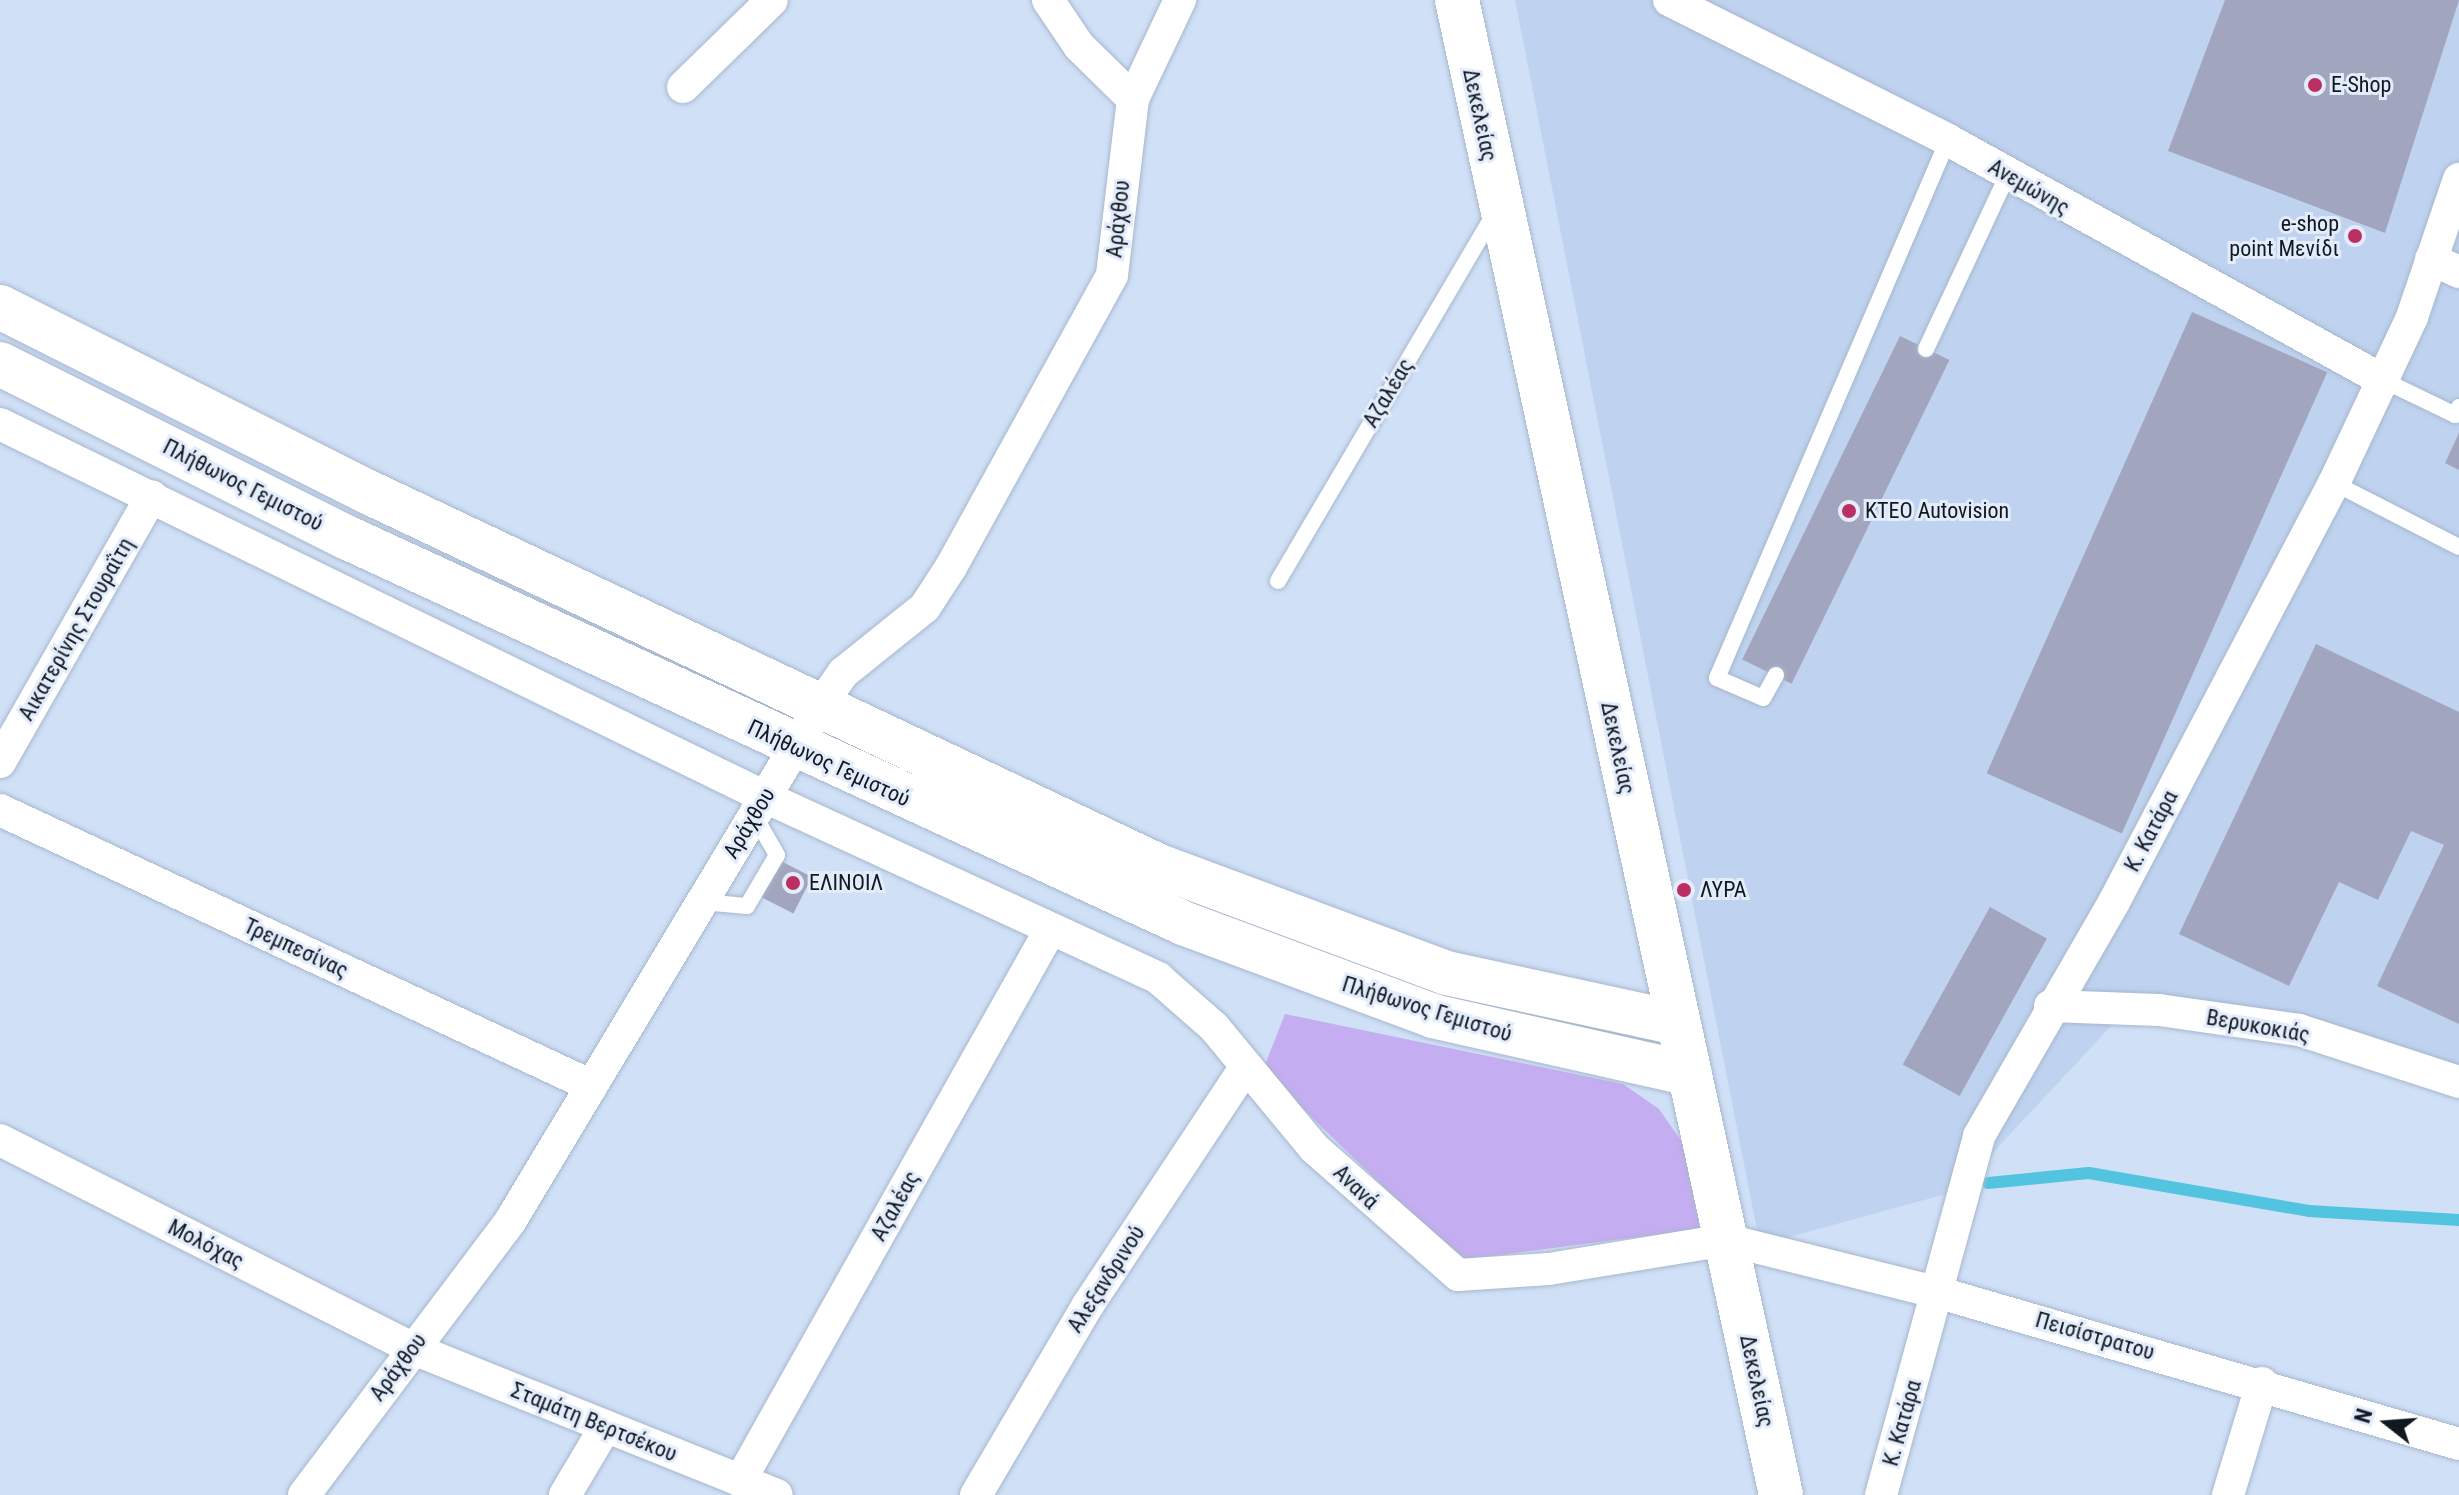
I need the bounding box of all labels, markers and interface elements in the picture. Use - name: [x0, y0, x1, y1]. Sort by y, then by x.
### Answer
- street label: Δεκελείας: [1457, 66, 1503, 164]
- place label: E-Shop: [2331, 72, 2391, 98]
- marker: E-Shop: [2306, 76, 2324, 94]
- street label: Ανεμώνης: [1984, 153, 2074, 221]
- street label: Αράχθου: [1101, 179, 1135, 259]
- place label: e-shop point Μενίδι: [2229, 210, 2339, 262]
- marker: e-shop point Μενίδι: [2346, 227, 2364, 245]
- street label: Αζαλέας: [1357, 354, 1419, 432]
- street label: Πλήθωνος Γεμιστού: [159, 433, 327, 537]
- place label: ΚΤΕΟ Autovision: [1865, 498, 2009, 524]
- marker: ΚΤΕΟ Autovision: [1840, 502, 1858, 520]
- street label: Αικατερίνης Στουραΐτη: [13, 533, 139, 725]
- street label: Δεκελείας: [1595, 699, 1641, 797]
- street label: Πλήθωνος Γεμιστού: [744, 714, 914, 812]
- street label: Αράχθου: [718, 783, 780, 863]
- street label: Κ. Κατάρα: [2119, 786, 2183, 876]
- place label: ΕΛΙΝΟΙΛ: [809, 870, 883, 896]
- marker: ΕΛΙΝΟΙΛ: [784, 874, 802, 892]
- place label: ΛΥΡΑ: [1700, 877, 1747, 903]
- marker: ΛΥΡΑ: [1675, 881, 1693, 899]
- street label: Τρεμπεσίνας: [240, 912, 352, 984]
- street label: Πλήθωνος Γεμιστού: [1339, 971, 1515, 1047]
- street label: Βερυκοκιάς: [2204, 1004, 2312, 1048]
- street label: Ανανά: [1328, 1159, 1384, 1215]
- street label: Αζαλέας: [865, 1166, 925, 1246]
- street label: Μολόχας: [164, 1214, 248, 1274]
- street label: Αλεξανδρινού: [1062, 1221, 1150, 1337]
- street label: Πεισίστρατου: [2032, 1306, 2158, 1366]
- street label: Αράχθου: [364, 1328, 432, 1406]
- street label: Δεκελείας: [1734, 1332, 1780, 1430]
- street label: Σταμάτη Βερτσέκου: [507, 1377, 681, 1467]
- street label: Κ. Κατάρα: [1877, 1377, 1927, 1469]
- north arrow: [2347, 1383, 2427, 1463]
- text: N: [2350, 1406, 2377, 1426]

